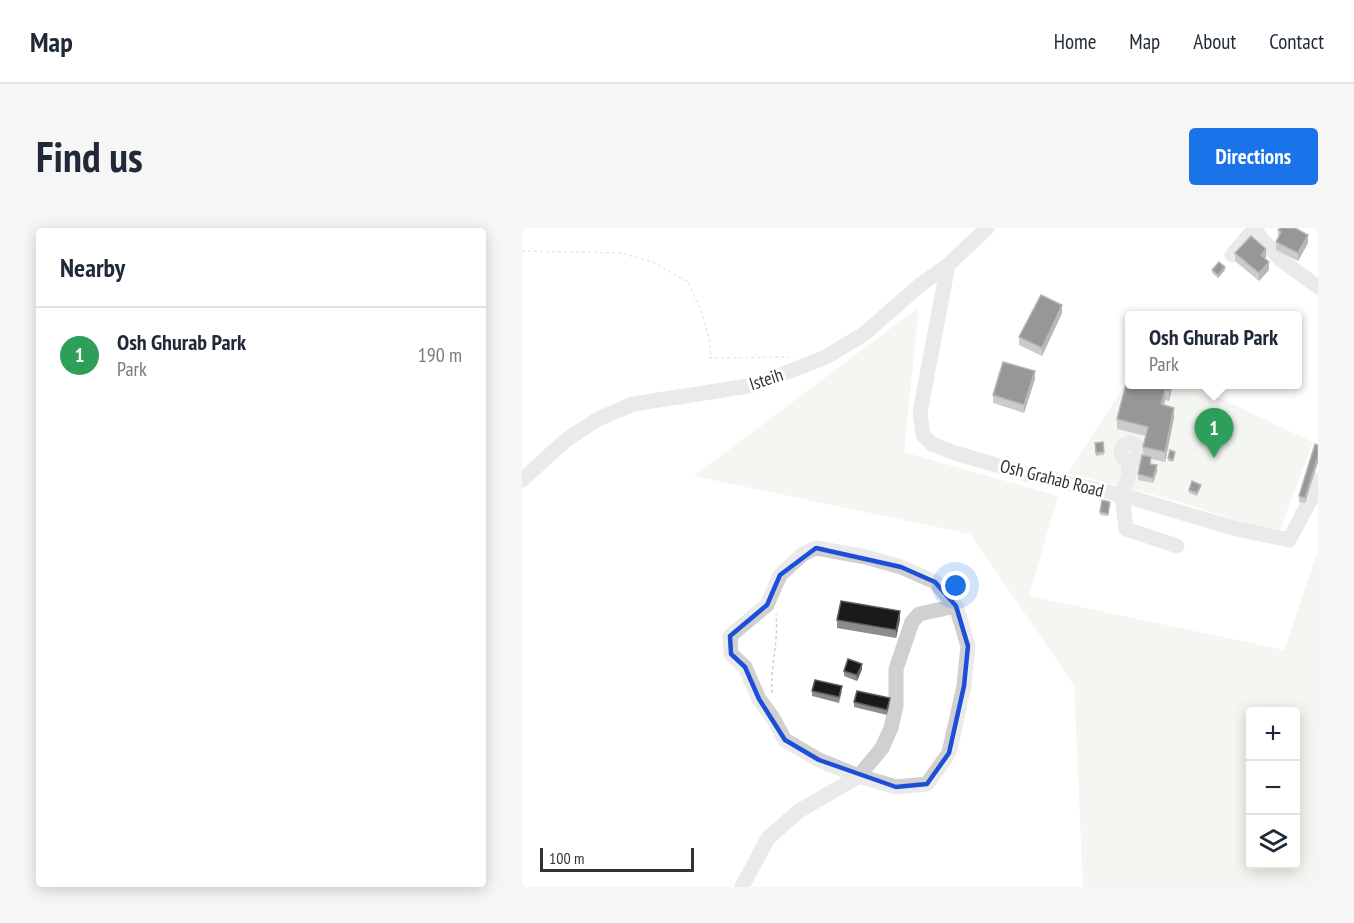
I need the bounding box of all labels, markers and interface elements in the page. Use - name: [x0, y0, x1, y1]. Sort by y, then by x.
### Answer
- text: Map: [30, 23, 73, 60]
- text: Home: [1054, 28, 1096, 55]
- text: Map: [1129, 28, 1160, 55]
- text: About: [1193, 28, 1236, 55]
- text: Contact: [1269, 28, 1324, 55]
- button: Directions: [1189, 128, 1318, 185]
- text: Find us: [36, 129, 143, 184]
- text: Nearby: [60, 251, 125, 284]
- popup: [1125, 311, 1302, 389]
- text: Osh Ghurab Park: [1149, 323, 1278, 351]
- text: Osh Ghurab Park: [117, 328, 246, 356]
- text: 1: [75, 342, 84, 368]
- text: 190 m: [418, 342, 462, 368]
- text: Park: [1149, 351, 1179, 377]
- text: Park: [117, 356, 147, 382]
- street label: Isteih: [746, 363, 786, 395]
- pin: 1: [1194, 408, 1234, 458]
- street label: Osh Grahab Road: [998, 454, 1106, 502]
- your location: [941, 571, 970, 600]
- map controls: [1246, 707, 1300, 869]
- button: +: [1246, 707, 1300, 761]
- button: −: [1246, 761, 1300, 815]
- button: layers: [1246, 815, 1300, 869]
- scale bar: [540, 845, 694, 872]
- text: 100 m: [549, 848, 584, 868]

